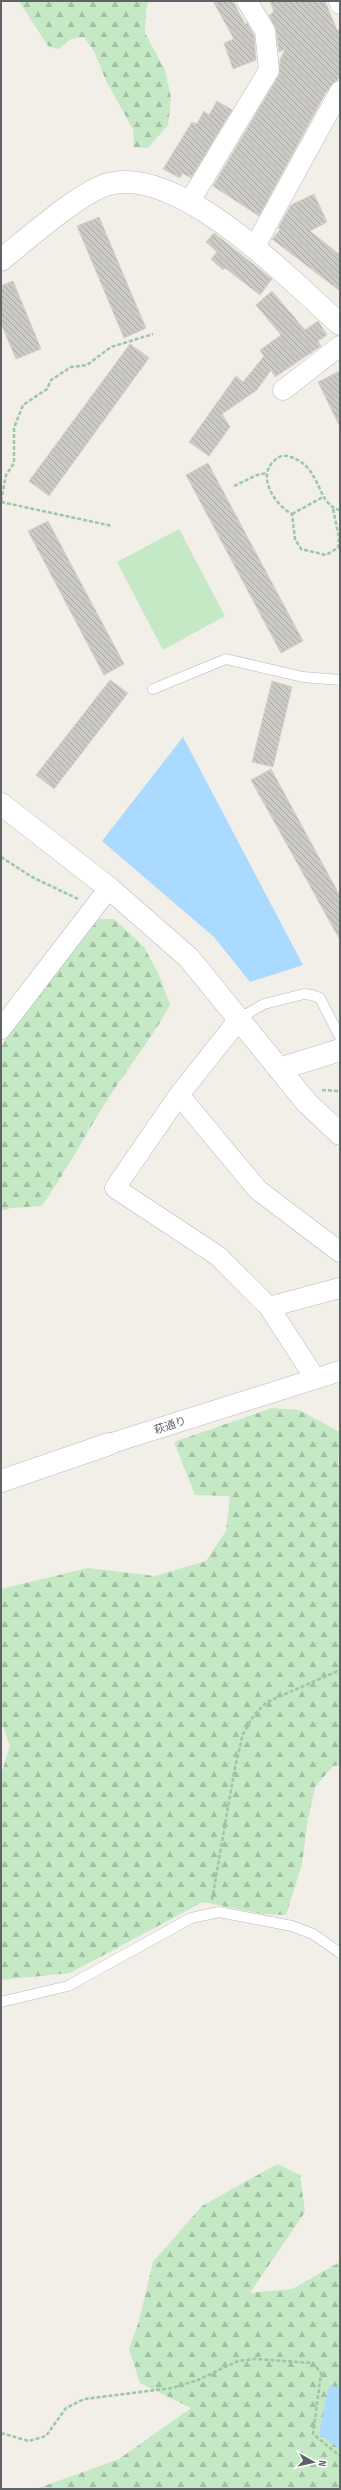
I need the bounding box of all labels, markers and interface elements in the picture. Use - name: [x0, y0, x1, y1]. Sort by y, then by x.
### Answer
- street label: 萩通り: [152, 1414, 188, 1437]
- north arrow: [293, 2442, 333, 2482]
- text: N: [316, 2460, 329, 2467]

